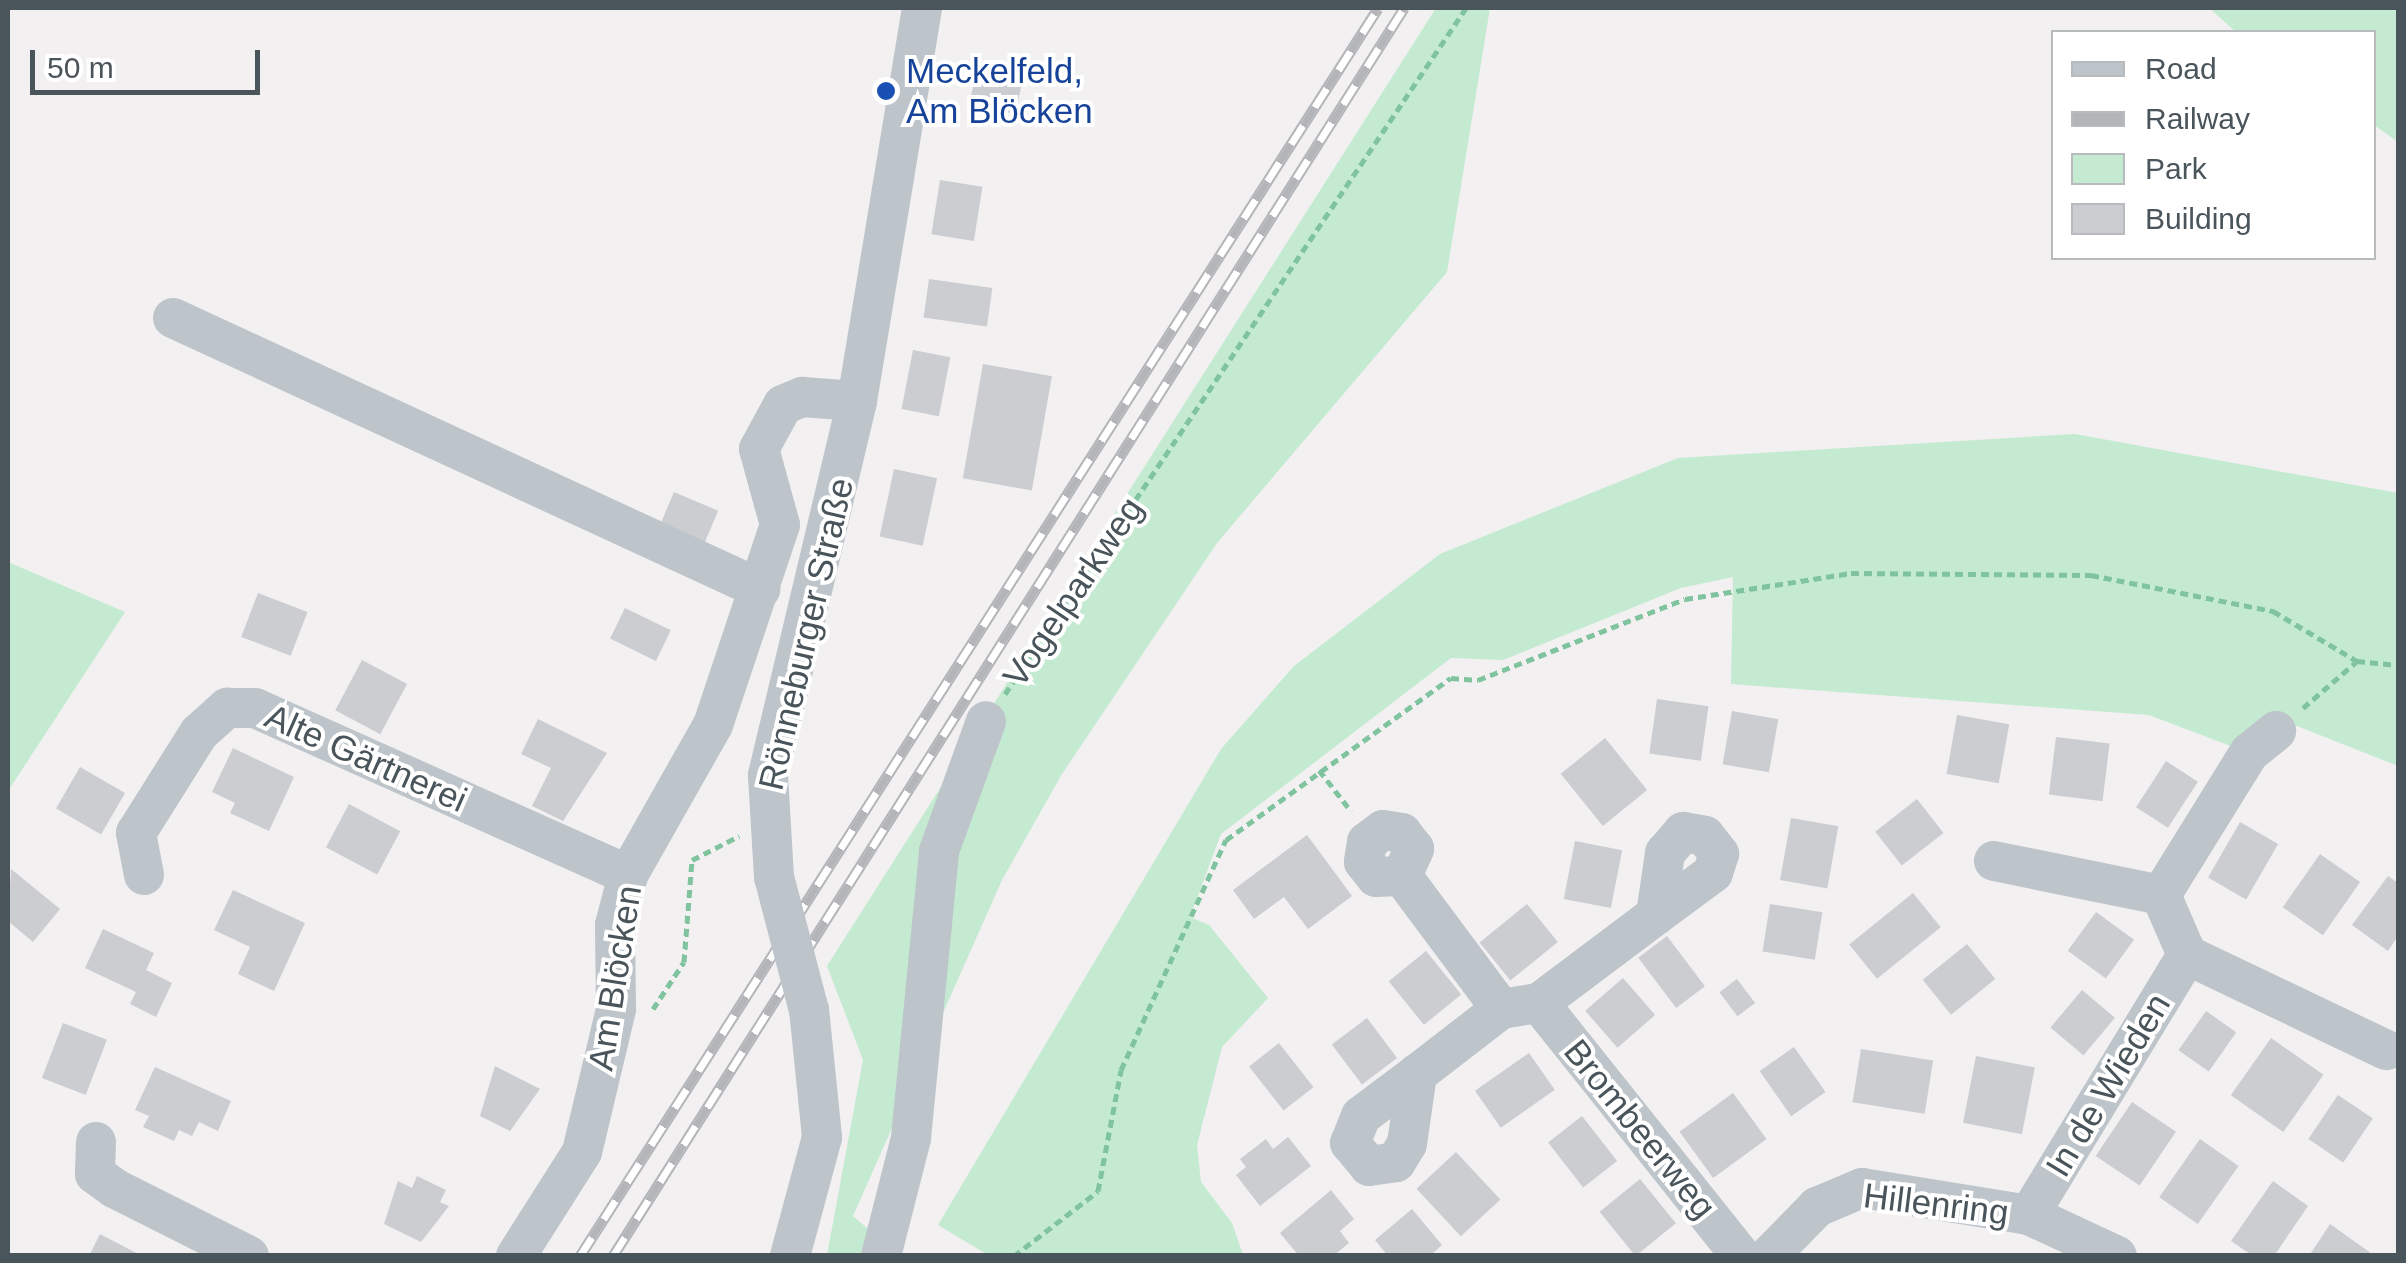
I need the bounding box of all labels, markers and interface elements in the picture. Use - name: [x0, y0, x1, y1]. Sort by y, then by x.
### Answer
- scale bar: [35, 30, 265, 92]
- legend: [2051, 30, 2376, 260]
- place label: Meckelfeld, Am Blöcken: [906, 50, 1093, 132]
- text: 50 m: [47, 51, 114, 84]
- text: Road: [2145, 52, 2217, 85]
- marker: Meckelfeld, Am Blöcken: [875, 80, 897, 102]
- text: Railway: [2145, 102, 2250, 135]
- text: Park: [2145, 152, 2207, 185]
- text: Building: [2145, 202, 2252, 235]
- street label: Rönneburger Straße: [750, 474, 862, 794]
- street label: Vogelparkweg: [994, 489, 1152, 695]
- street label: Alte Gärtnerei: [259, 695, 473, 821]
- street label: Am Blöcken: [580, 882, 650, 1074]
- street label: In de Wieden: [2037, 986, 2179, 1184]
- street label: Brombeerweg: [1555, 1031, 1725, 1227]
- street label: Hillenring: [1861, 1174, 2011, 1234]

